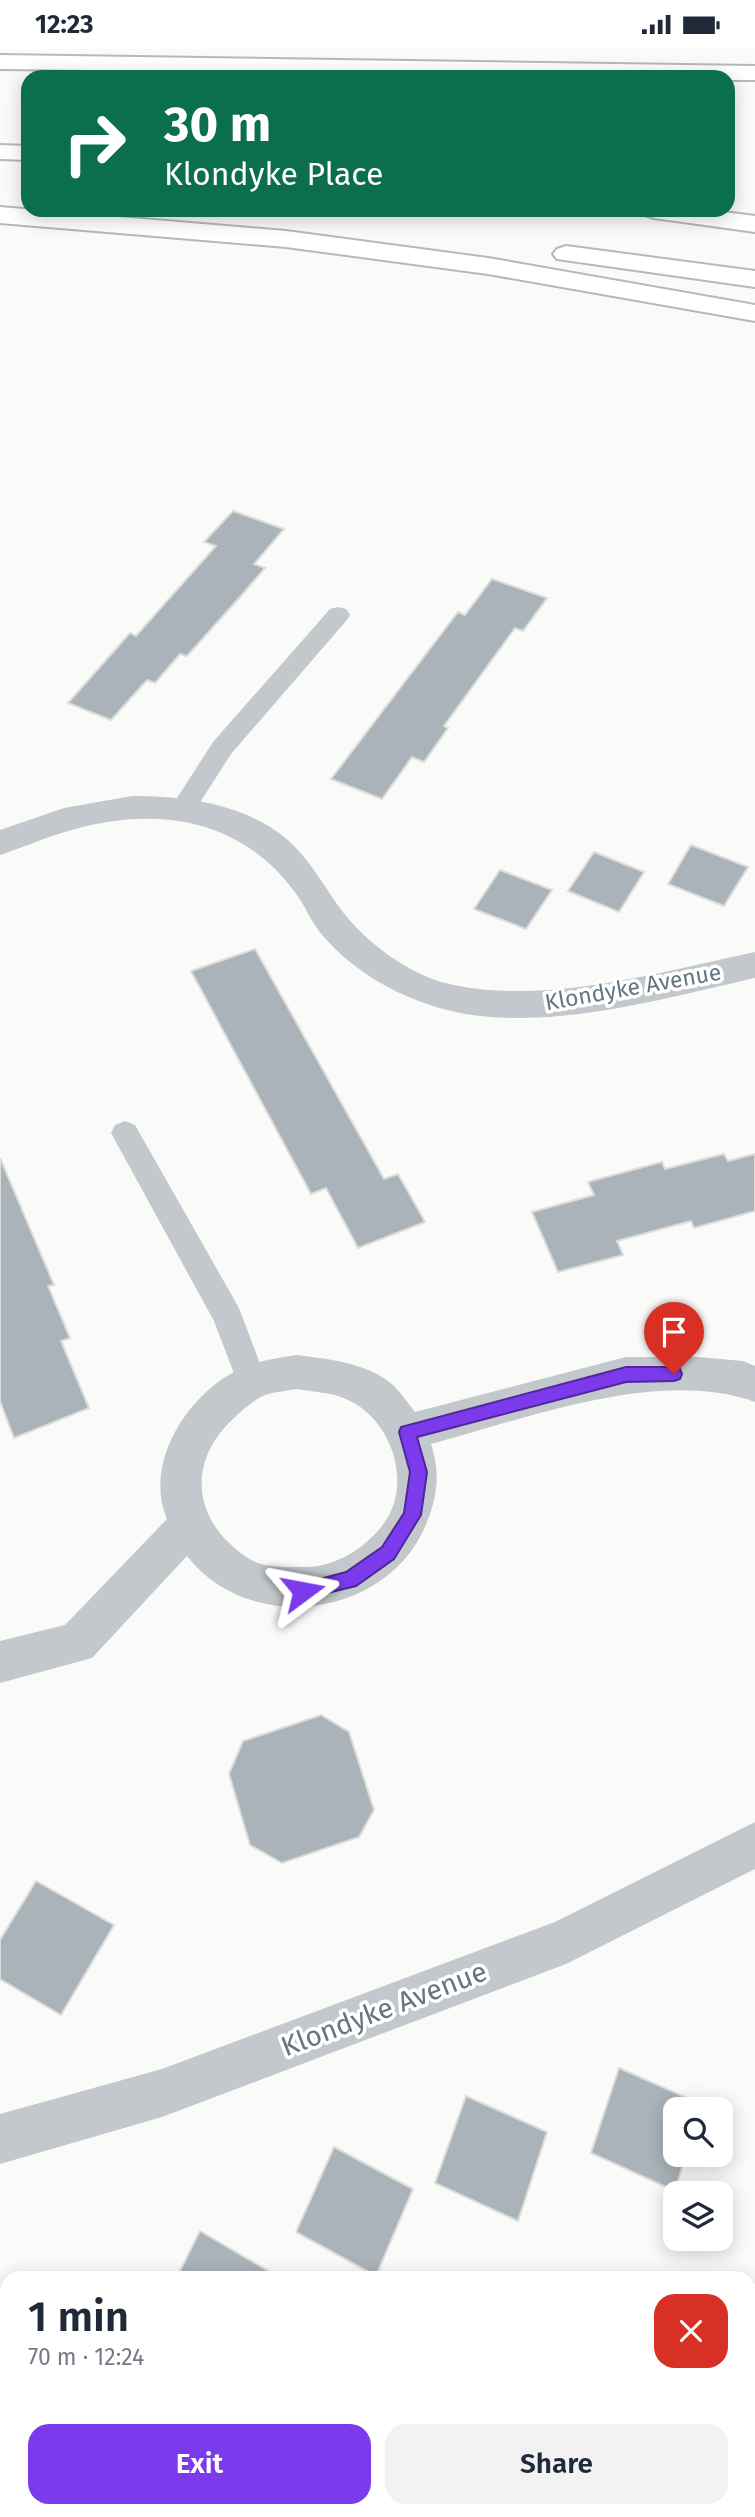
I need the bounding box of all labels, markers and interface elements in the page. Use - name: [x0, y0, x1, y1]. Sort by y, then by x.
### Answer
- text: 12:23: [35, 9, 94, 40]
- text: 30 m: [164, 95, 271, 154]
- icon: right: [49, 98, 140, 189]
- text: Klondyke Place: [164, 155, 383, 193]
- street label: Klondyke Avenue: [543, 958, 723, 1016]
- pin: [644, 1302, 704, 1374]
- icon: arrive: [655, 1313, 693, 1351]
- position arrow: [266, 1554, 340, 1628]
- street label: Klondyke Avenue: [277, 1955, 491, 2063]
- map controls: [663, 2097, 733, 2251]
- button: search: [663, 2097, 733, 2167]
- button: layers: [663, 2181, 733, 2251]
- text: 1 min: [28, 2292, 129, 2342]
- button: close: [654, 2294, 728, 2368]
- text: 70 m · 12:24: [28, 2343, 144, 2371]
- button: Exit: [28, 2424, 371, 2504]
- button: Share: [385, 2424, 728, 2504]

